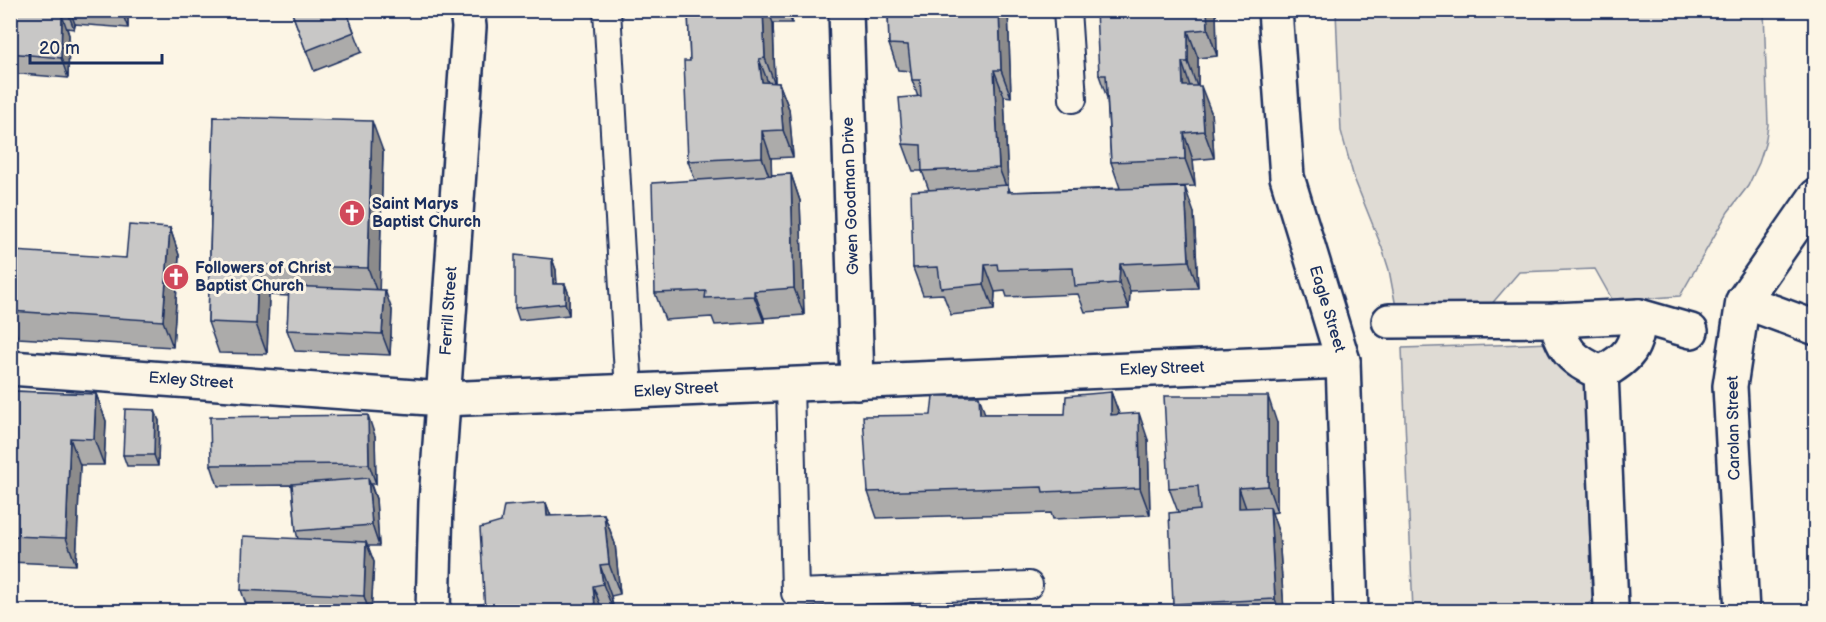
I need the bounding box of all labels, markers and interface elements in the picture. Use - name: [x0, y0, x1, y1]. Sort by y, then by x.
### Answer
- scale bar: [30, 27, 162, 65]
- text: 20 m: [39, 38, 80, 59]
- street label: Gwen Goodman Drive: [839, 116, 863, 275]
- place label: Saint Marys Baptist Church: [372, 195, 481, 232]
- church icon: Saint Marys Baptist Church: [337, 198, 367, 228]
- place label: Followers of Christ Baptist Church: [195, 259, 332, 296]
- church icon: Followers of Christ Baptist Church: [161, 262, 191, 292]
- street label: Eagle Street: [1305, 263, 1349, 355]
- street label: Ferrill Street: [436, 266, 462, 356]
- street label: Exley Street: [1119, 358, 1205, 380]
- street label: Exley Street: [148, 369, 234, 393]
- street label: Carolan Street: [1724, 376, 1744, 480]
- street label: Exley Street: [633, 378, 719, 402]

